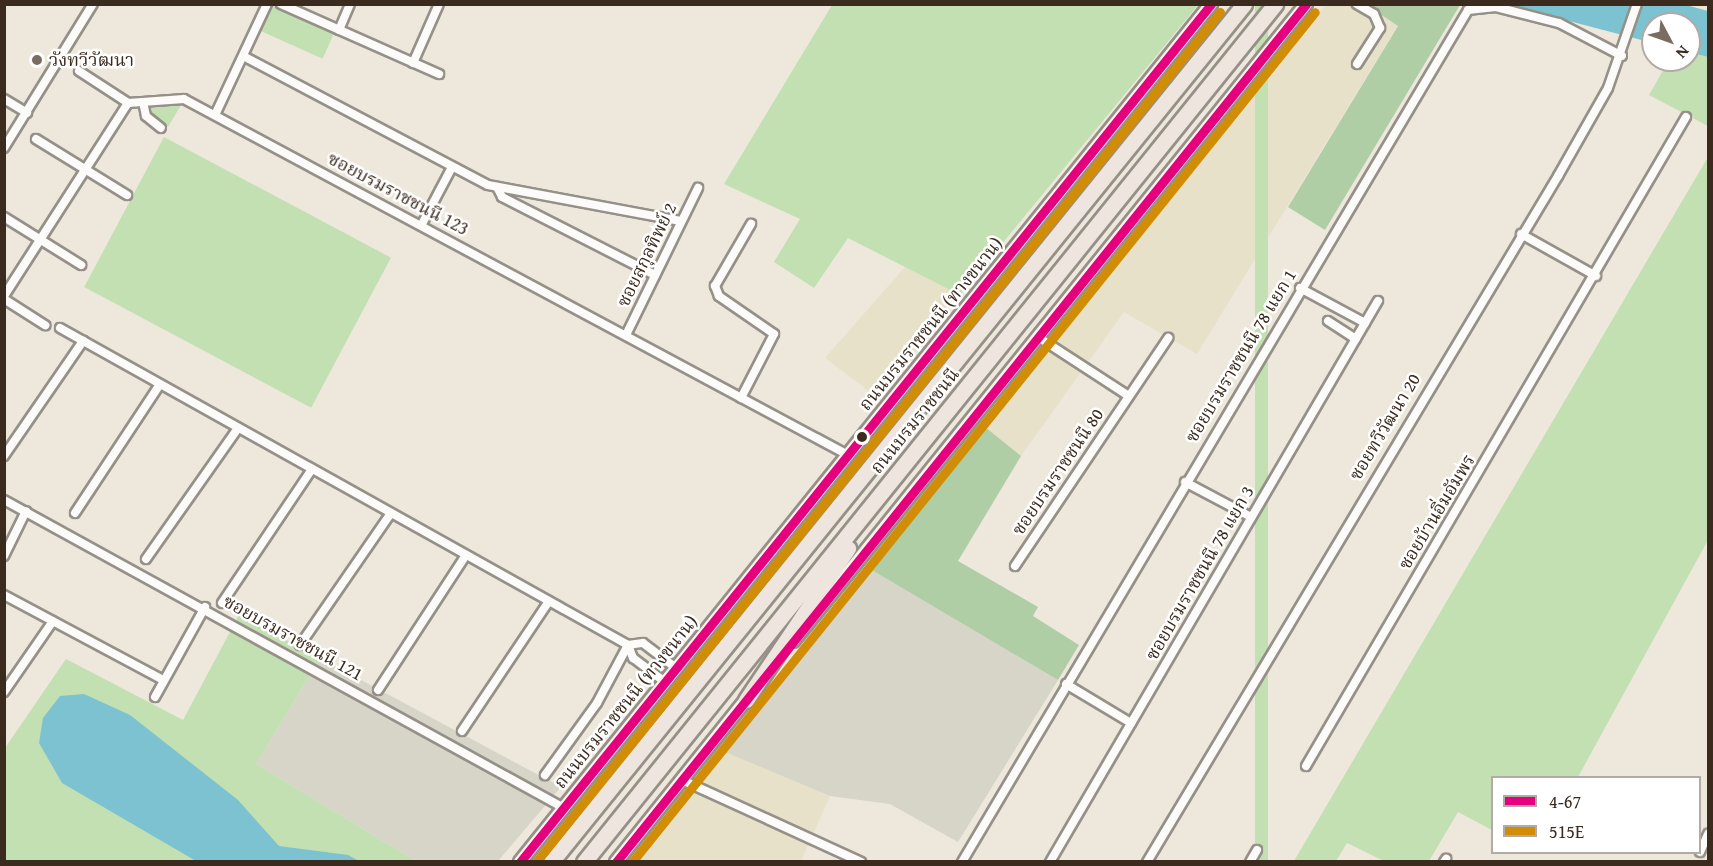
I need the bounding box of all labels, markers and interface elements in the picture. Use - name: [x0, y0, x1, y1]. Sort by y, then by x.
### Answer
- north arrow: [1641, 12, 1701, 72]
- text: N: [1671, 41, 1696, 64]
- place label: วังทวีวัฒนา: [49, 49, 134, 71]
- marker: วังทวีวัฒนา: [30, 53, 44, 67]
- street label: ซอยบรมราชชนนี 123: [324, 148, 472, 240]
- street label: ซอยสกุลทิพย์ 2: [613, 199, 681, 311]
- street label: ถนนบรมราชชนนี (ทางขนาน): [855, 233, 1007, 415]
- street label: ซอยบรมราชชนนี 78 แยก 1: [1181, 266, 1301, 446]
- street label: ถนนบรมราชชนนี: [866, 364, 964, 478]
- street label: ซอยทวีวัฒนา 20: [1345, 370, 1425, 484]
- street label: ซอยบรมราชชนนี 80: [1008, 405, 1108, 539]
- unlabelled marker: [856, 431, 868, 443]
- street label: ซอยบ้านอิ่มอัมพร: [1394, 450, 1480, 574]
- street label: ซอยบรมราชชนนี 78 แยก 3: [1141, 482, 1259, 664]
- street label: ซอยบรมราชชนนี 121: [219, 591, 367, 685]
- street label: ถนนบรมราชชนนี (ทางขนาน): [550, 611, 702, 793]
- legend: [1491, 776, 1701, 854]
- text: 4-67: [1549, 788, 1581, 815]
- text: 515E: [1549, 818, 1584, 845]

